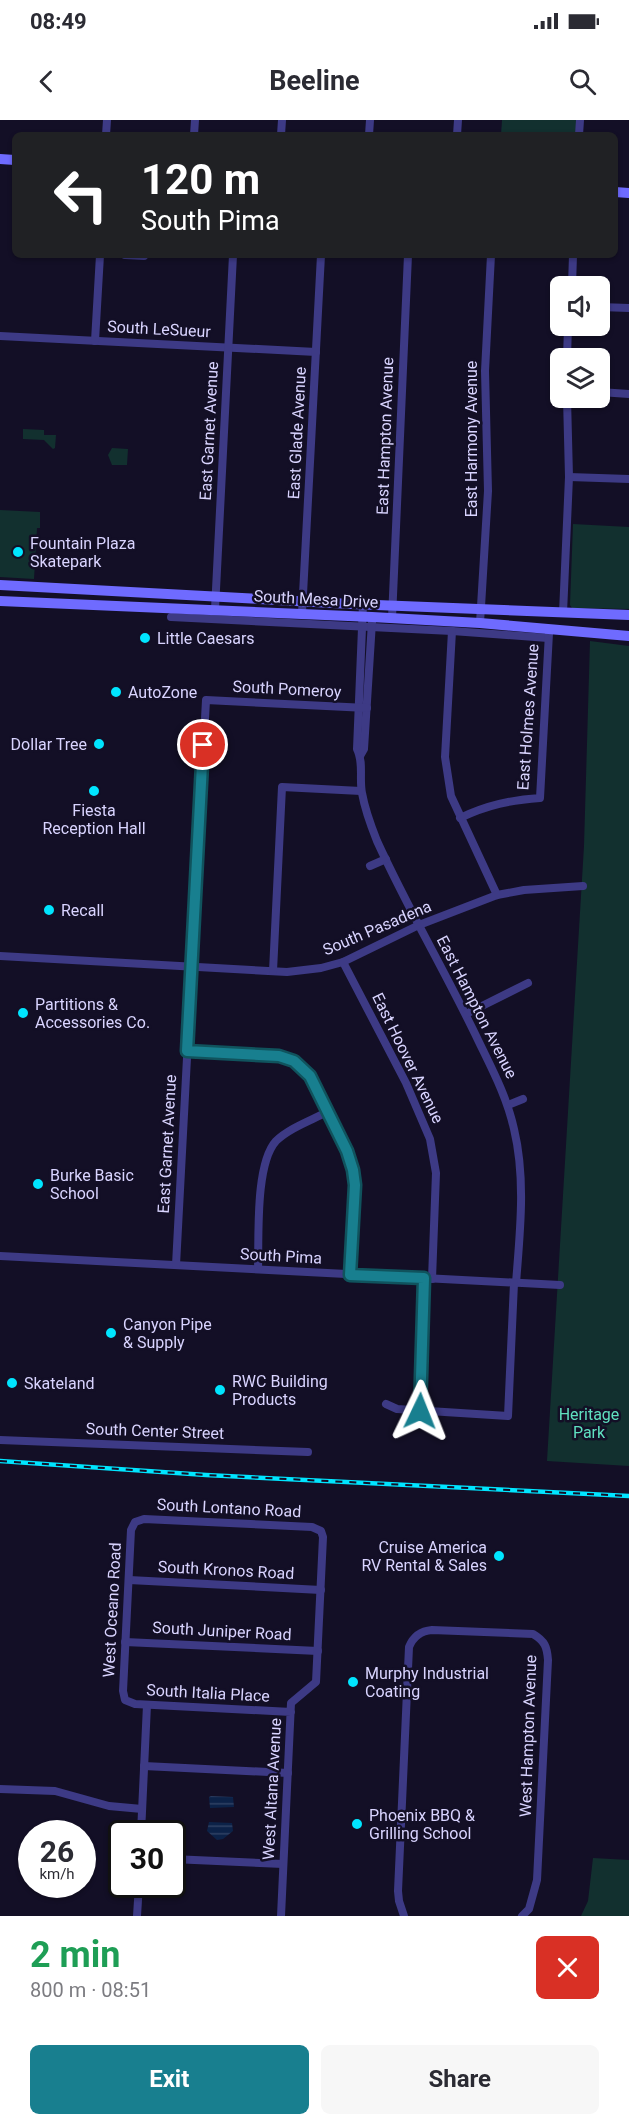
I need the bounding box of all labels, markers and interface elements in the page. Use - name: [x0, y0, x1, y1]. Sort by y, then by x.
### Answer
- text: 08:49: [30, 9, 87, 34]
- icon: back: [30, 65, 63, 98]
- text: Beeline: [269, 65, 360, 97]
- icon: search: [566, 65, 599, 98]
- text: 120 m: [141, 155, 260, 204]
- icon: left: [42, 156, 120, 234]
- text: South Pima: [141, 205, 280, 237]
- map controls: [550, 276, 610, 408]
- button: sound: [550, 276, 610, 336]
- street label: South LeSueur: [107, 317, 212, 341]
- button: layers: [550, 348, 610, 408]
- street label: East Hampton Avenue: [373, 357, 397, 515]
- street label: East Garnet Avenue: [196, 361, 222, 501]
- street label: East Harmony Avenue: [462, 361, 481, 517]
- street label: East Glade Avenue: [284, 366, 310, 500]
- place label: Fountain Plaza Skatepark: [30, 534, 135, 571]
- marker: Fountain Plaza Skatepark: [11, 545, 25, 559]
- street label: South Mesa Drive: [253, 586, 379, 612]
- place label: Little Caesars: [157, 629, 255, 648]
- marker: Little Caesars: [138, 631, 152, 645]
- street label: East Holmes Avenue: [513, 643, 543, 791]
- street label: South Pomeroy: [232, 677, 342, 701]
- place label: AutoZone: [128, 683, 197, 702]
- marker: AutoZone: [109, 685, 123, 699]
- pin: [177, 719, 228, 770]
- icon: arrive: [186, 728, 219, 761]
- place label: Dollar Tree: [11, 735, 87, 754]
- marker: Dollar Tree: [92, 737, 106, 751]
- marker: Fiesta Reception Hall: [87, 784, 101, 798]
- place label: Fiesta Reception Hall: [42, 801, 146, 838]
- street label: South Pasadena: [320, 897, 434, 959]
- place label: Recall: [61, 901, 104, 920]
- marker: Recall: [42, 903, 56, 917]
- street label: East Hampton Avenue: [433, 932, 521, 1082]
- street label: East Hoover Avenue: [368, 990, 448, 1126]
- place label: Partitions & Accessories Co.: [35, 995, 150, 1032]
- marker: Partitions & Accessories Co.: [16, 1006, 30, 1020]
- street label: East Garnet Avenue: [154, 1074, 180, 1214]
- place label: Burke Basic School: [50, 1166, 134, 1203]
- marker: Burke Basic School: [31, 1177, 45, 1191]
- street label: South Pima: [239, 1244, 323, 1268]
- place label: Canyon Pipe & Supply: [123, 1315, 212, 1352]
- marker: Canyon Pipe & Supply: [104, 1326, 118, 1340]
- place label: RWC Building Products: [232, 1372, 328, 1409]
- place label: Skateland: [24, 1374, 94, 1393]
- marker: Skateland: [5, 1376, 19, 1390]
- position arrow: [388, 1379, 452, 1443]
- marker: RWC Building Products: [213, 1383, 227, 1397]
- park label: Heritage Park: [559, 1405, 619, 1442]
- street label: South Center Street: [85, 1419, 225, 1443]
- street label: South Lontano Road: [156, 1495, 302, 1521]
- place label: Cruise America RV Rental & Sales: [361, 1538, 487, 1575]
- street label: West Oceano Road: [99, 1542, 125, 1678]
- marker: Cruise America RV Rental & Sales: [492, 1549, 506, 1563]
- street label: South Kronos Road: [157, 1557, 295, 1583]
- street label: South Juniper Road: [152, 1618, 292, 1644]
- street label: West Hampton Avenue: [516, 1655, 540, 1817]
- place label: Murphy Industrial Coating: [365, 1664, 489, 1701]
- marker: Murphy Industrial Coating: [346, 1675, 360, 1689]
- street label: South Italia Place: [146, 1680, 270, 1706]
- street label: West Altana Avenue: [259, 1718, 285, 1860]
- place label: Phoenix BBQ & Grilling School: [369, 1806, 475, 1843]
- marker: Phoenix BBQ & Grilling School: [350, 1817, 364, 1831]
- speed limit sign: 30: [108, 1820, 186, 1898]
- text: 26: [40, 1834, 74, 1869]
- text: km/h: [39, 1865, 75, 1883]
- text: 2 min: [30, 1934, 121, 1976]
- button: close: [536, 1936, 599, 1999]
- text: 800 m · 08:51: [30, 1978, 151, 2002]
- button: Exit: [30, 2045, 309, 2114]
- button: Share: [321, 2045, 599, 2114]

